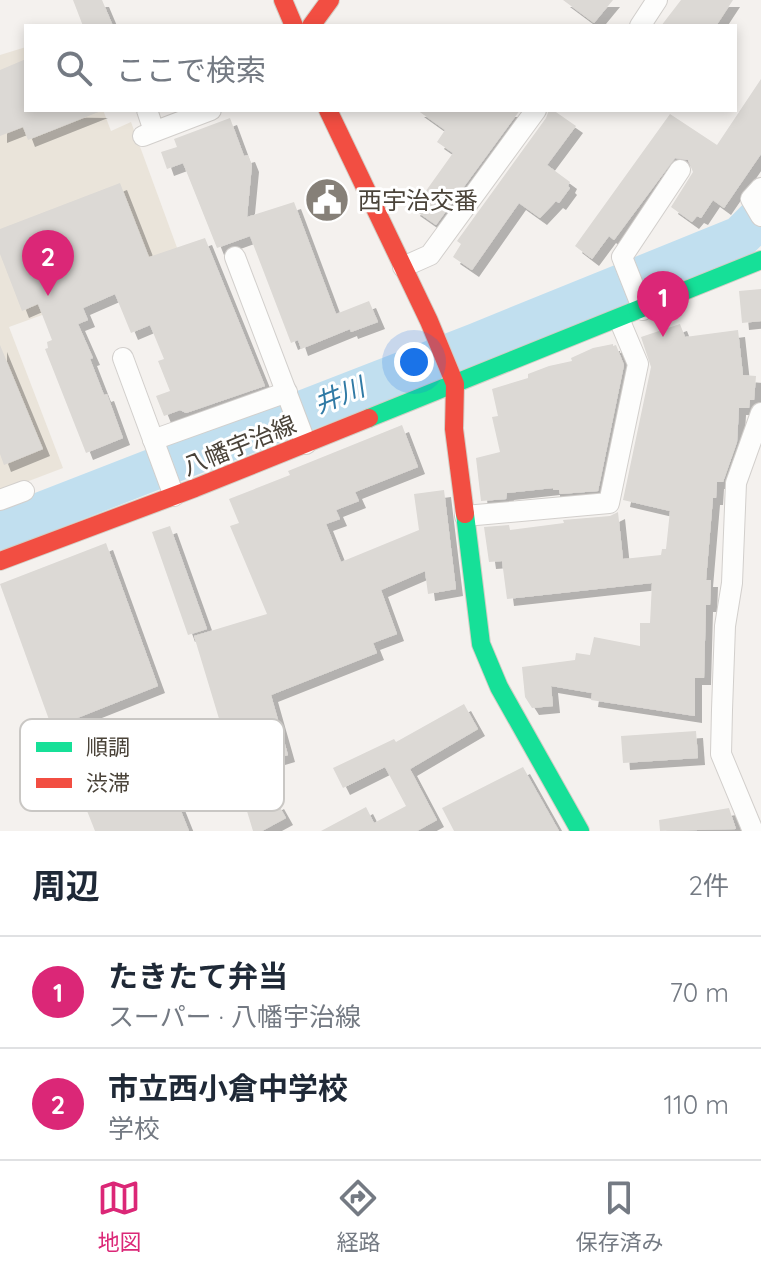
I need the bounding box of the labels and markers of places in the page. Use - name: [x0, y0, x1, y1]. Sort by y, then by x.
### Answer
- public building icon: 西宇治交番: [303, 176, 351, 224]
- place label: 西宇治交番: [358, 185, 478, 215]
- pin: 2: [22, 230, 74, 296]
- pin: 1: [637, 271, 689, 337]

